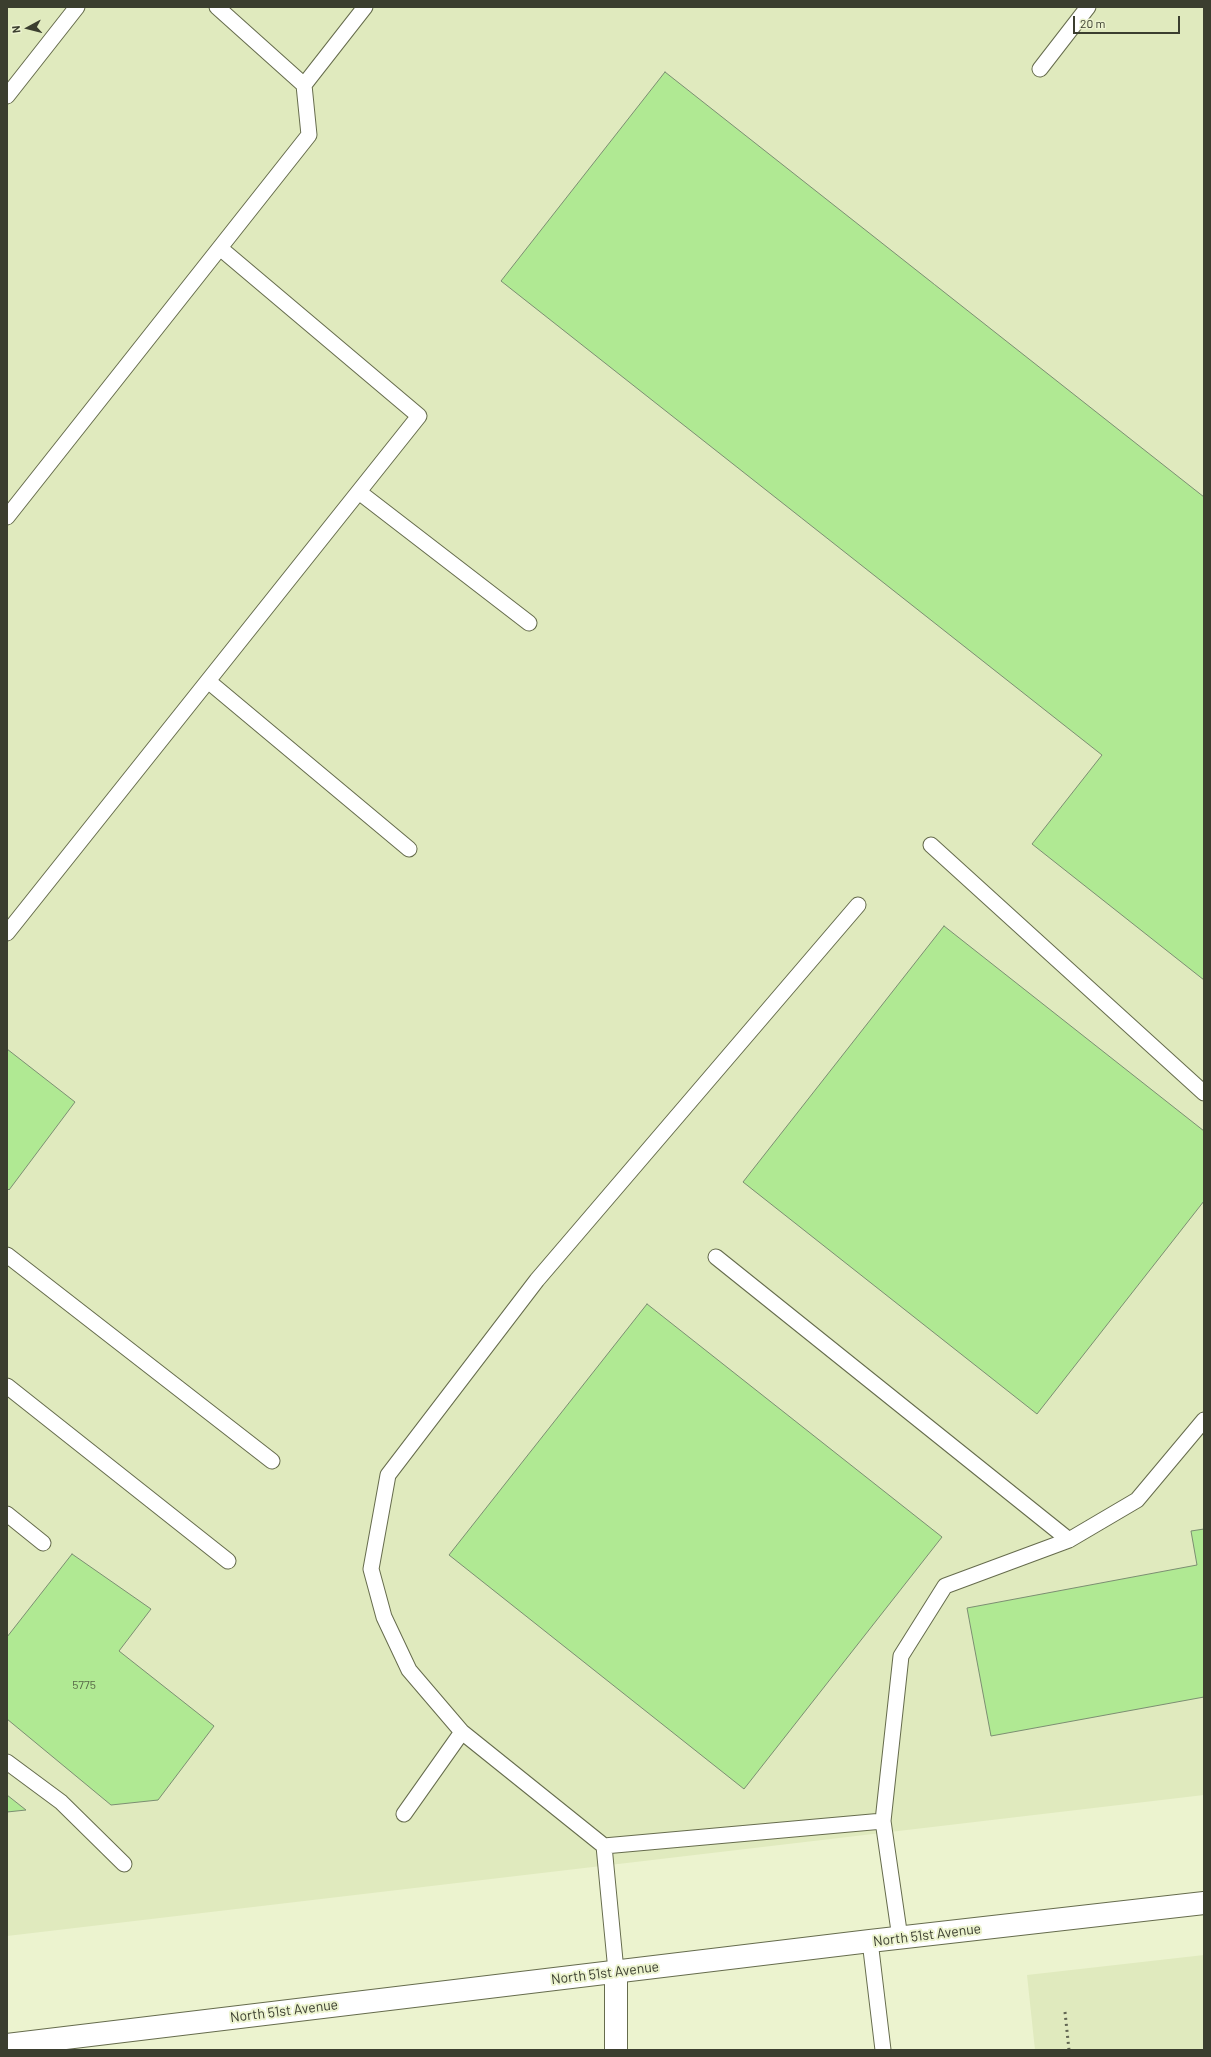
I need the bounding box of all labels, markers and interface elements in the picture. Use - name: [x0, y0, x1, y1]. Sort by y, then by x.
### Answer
- north arrow: [8, 8, 48, 48]
- scale bar: [1075, 8, 1182, 34]
- text: 20 m: [1080, 16, 1106, 30]
- text: N: [9, 25, 22, 34]
- house number: 5775: [72, 1678, 96, 1692]
- street label: North 51st Avenue: [872, 1920, 982, 1950]
- street label: North 51st Avenue: [550, 1958, 660, 1988]
- street label: North 51st Avenue: [229, 1996, 339, 2026]

